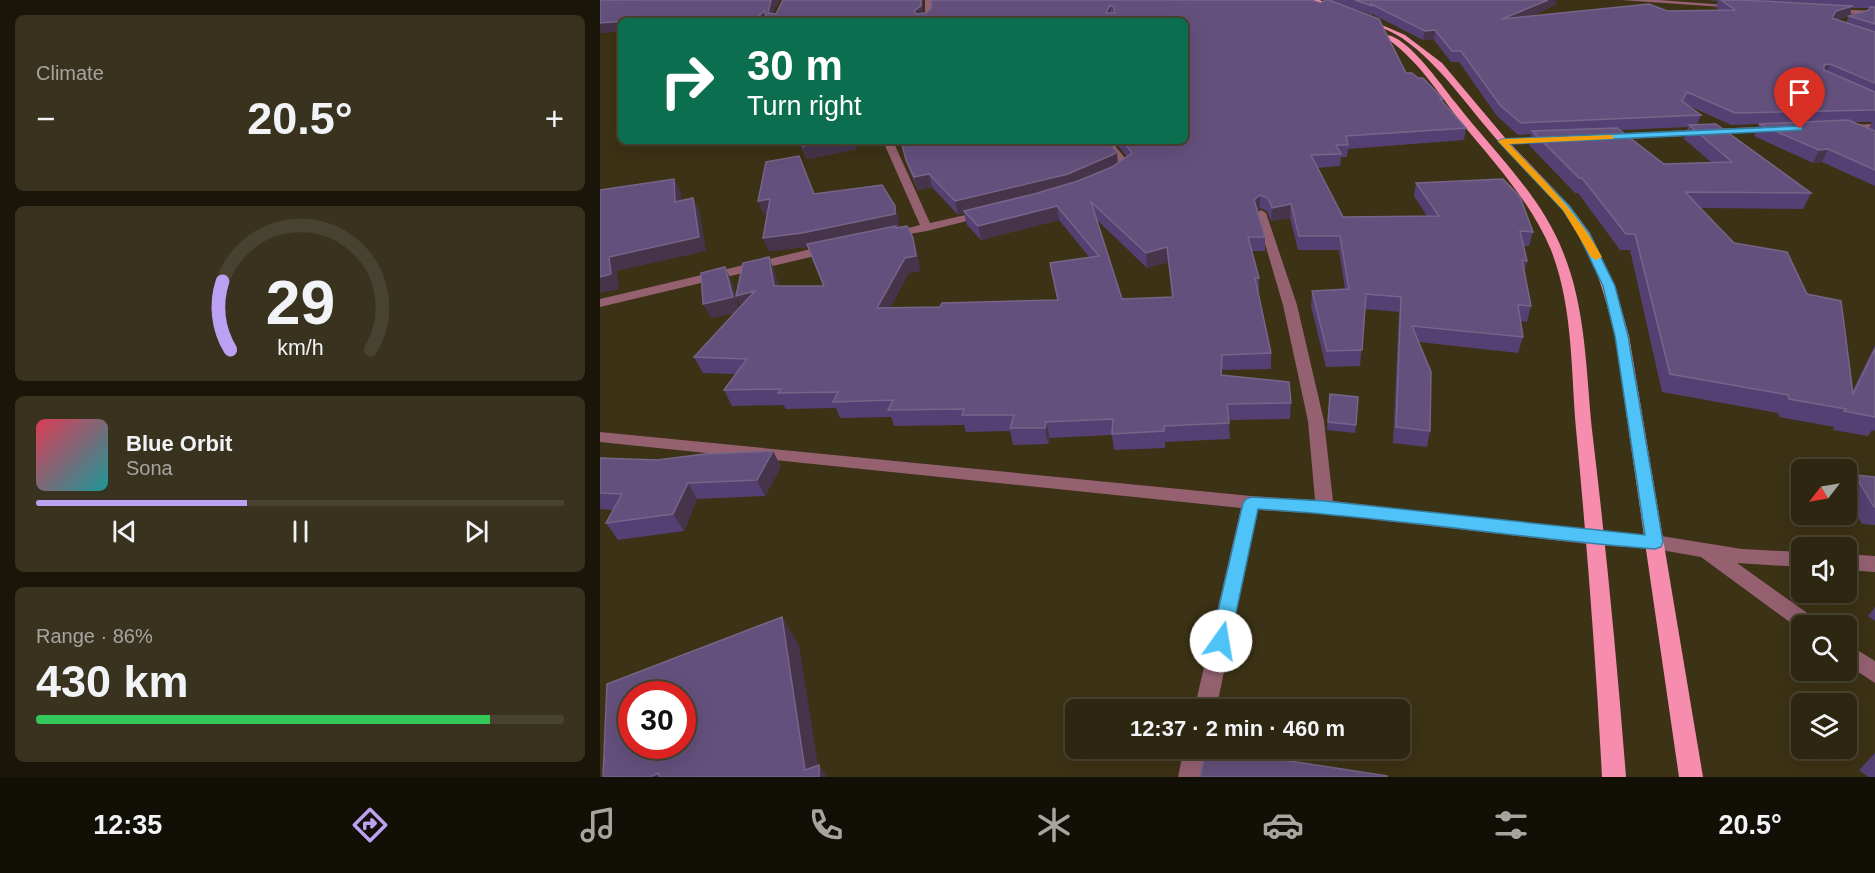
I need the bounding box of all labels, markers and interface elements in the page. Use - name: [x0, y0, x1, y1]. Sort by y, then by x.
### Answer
- icon: right: [648, 42, 726, 120]
- text: 30 m: [747, 42, 843, 89]
- text: Climate: [36, 62, 104, 84]
- pin: [1774, 67, 1825, 129]
- icon: arrive: [1783, 76, 1816, 109]
- text: Turn right: [747, 91, 862, 121]
- text: 20.5°: [247, 93, 353, 144]
- text: −: [36, 100, 55, 137]
- text: +: [545, 100, 564, 137]
- text: 29: [265, 268, 335, 337]
- text: km/h: [277, 337, 323, 361]
- text: Blue Orbit: [126, 431, 232, 456]
- text: Sona: [126, 457, 173, 479]
- north arrow: [1791, 459, 1857, 525]
- map controls: [1791, 459, 1857, 759]
- icon: previous: [108, 515, 141, 548]
- icon: pause: [284, 515, 317, 548]
- icon: next: [460, 515, 493, 548]
- button: sound: [1791, 537, 1857, 603]
- position arrow: [1189, 609, 1253, 673]
- button: search: [1791, 615, 1857, 681]
- text: Range · 86%: [36, 625, 153, 647]
- text: 430 km: [36, 656, 189, 707]
- speed limit sign: 30: [618, 681, 696, 759]
- button: layers: [1791, 693, 1857, 759]
- text: 12:37 · 2 min · 460 m: [1130, 716, 1345, 741]
- icon: directions: [349, 804, 391, 846]
- icon: music: [577, 804, 619, 846]
- icon: phone: [805, 804, 847, 846]
- icon: climate: [1033, 804, 1075, 846]
- icon: car: [1262, 804, 1304, 846]
- icon: filters: [1490, 804, 1532, 846]
- text: 12:35: [93, 810, 162, 840]
- text: 20.5°: [1718, 810, 1782, 840]

